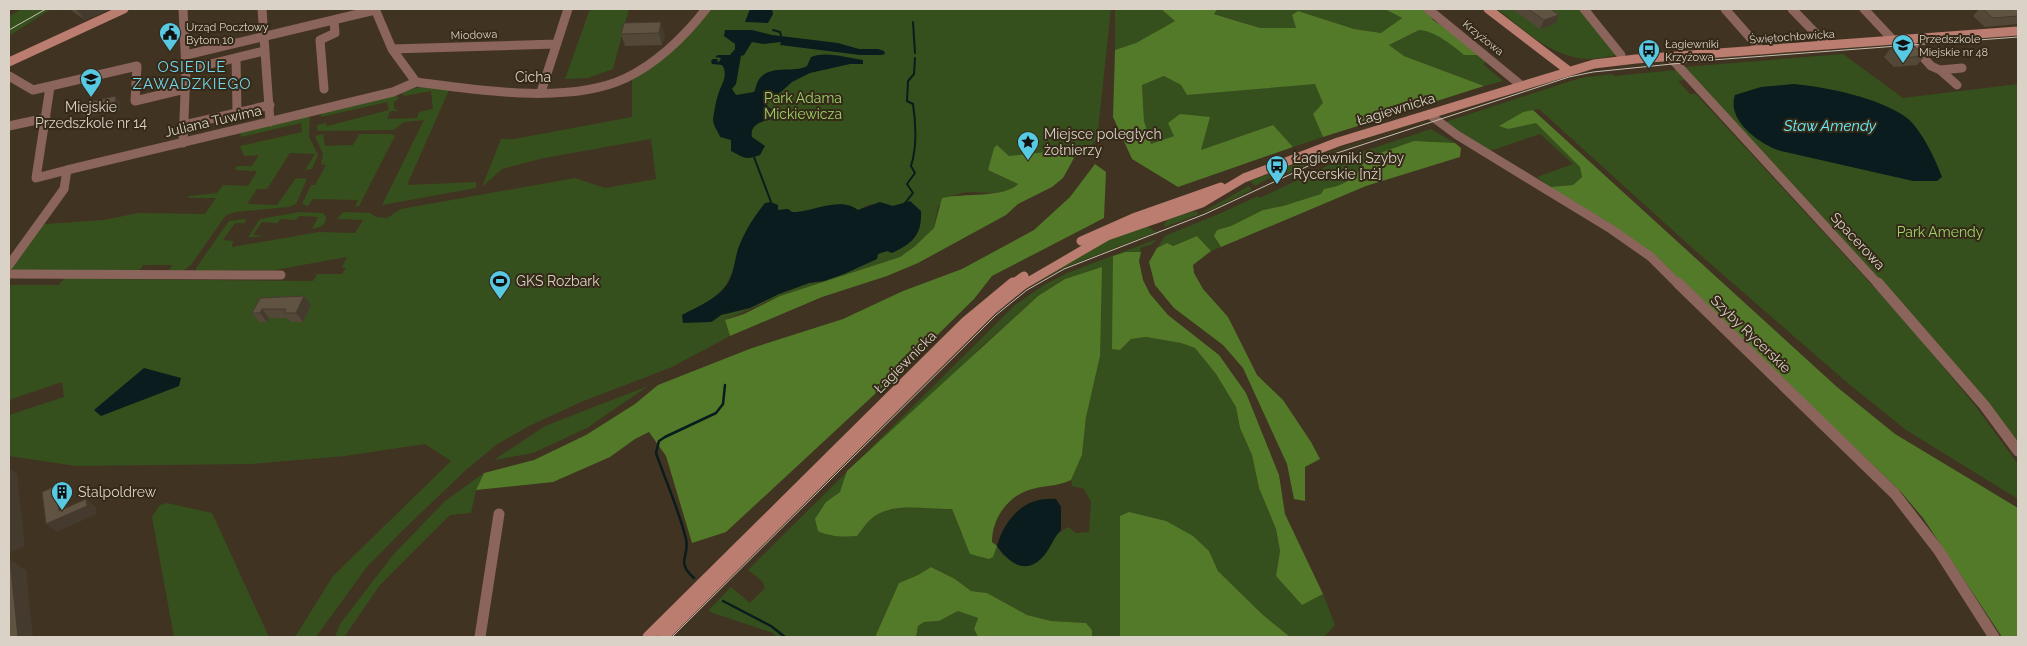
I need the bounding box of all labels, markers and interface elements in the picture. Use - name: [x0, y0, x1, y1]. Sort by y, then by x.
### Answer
- street label: Krzyżowa: [1460, 18, 1506, 58]
- public building icon: Urząd Pocztowy Bytom 10: [158, 21, 182, 52]
- place label: Urząd Pocztowy Bytom 10: [186, 21, 269, 47]
- street label: Świętochłowicka: [1749, 27, 1835, 46]
- street label: Miodowa: [450, 28, 498, 42]
- school or university icon: Przedszkole Miejskie nr 48: [1891, 33, 1915, 64]
- place label: Przedszkole Miejskie nr 48: [1919, 33, 1988, 59]
- bus stop icon: Łagiewniki Krzyżowa: [1637, 38, 1661, 69]
- place label: Łagiewniki Krzyżowa: [1665, 38, 1719, 64]
- district label: OSIEDLE ZAWADZKIEGO: [133, 58, 251, 93]
- school or university icon: Miejskie Przedszkole nr 14: [79, 67, 103, 98]
- street label: Cicha: [515, 69, 551, 85]
- park label: Park Adama Mickiewicza: [764, 90, 842, 122]
- street label: Łagiewnicka: [1355, 90, 1437, 128]
- place label: Miejskie Przedszkole nr 14: [35, 99, 147, 131]
- street label: Juliana Tuwima: [163, 102, 263, 140]
- water label: Staw Amendy: [1783, 117, 1877, 135]
- place label: Miejsce poległych żołnierzy: [1044, 126, 1162, 158]
- place icon: Miejsce poległych żołnierzy: [1016, 130, 1040, 161]
- place label: Łagiewniki Szyby Rycerskie [nż]: [1293, 150, 1405, 182]
- bus stop icon: Łagiewniki Szyby Rycerskie [nż]: [1265, 154, 1289, 185]
- street label: Spacerowa: [1828, 209, 1888, 273]
- park label: Park Amendy: [1897, 224, 1984, 240]
- sports icon: GKS Rozbark: [488, 269, 512, 300]
- place label: GKS Rozbark: [516, 273, 600, 289]
- street label: Szyby Rycerskie: [1708, 292, 1794, 376]
- street label: Łagiewnicka: [871, 328, 939, 396]
- building icon: Stalpoldrew: [50, 480, 74, 511]
- place label: Stalpoldrew: [78, 484, 157, 500]

